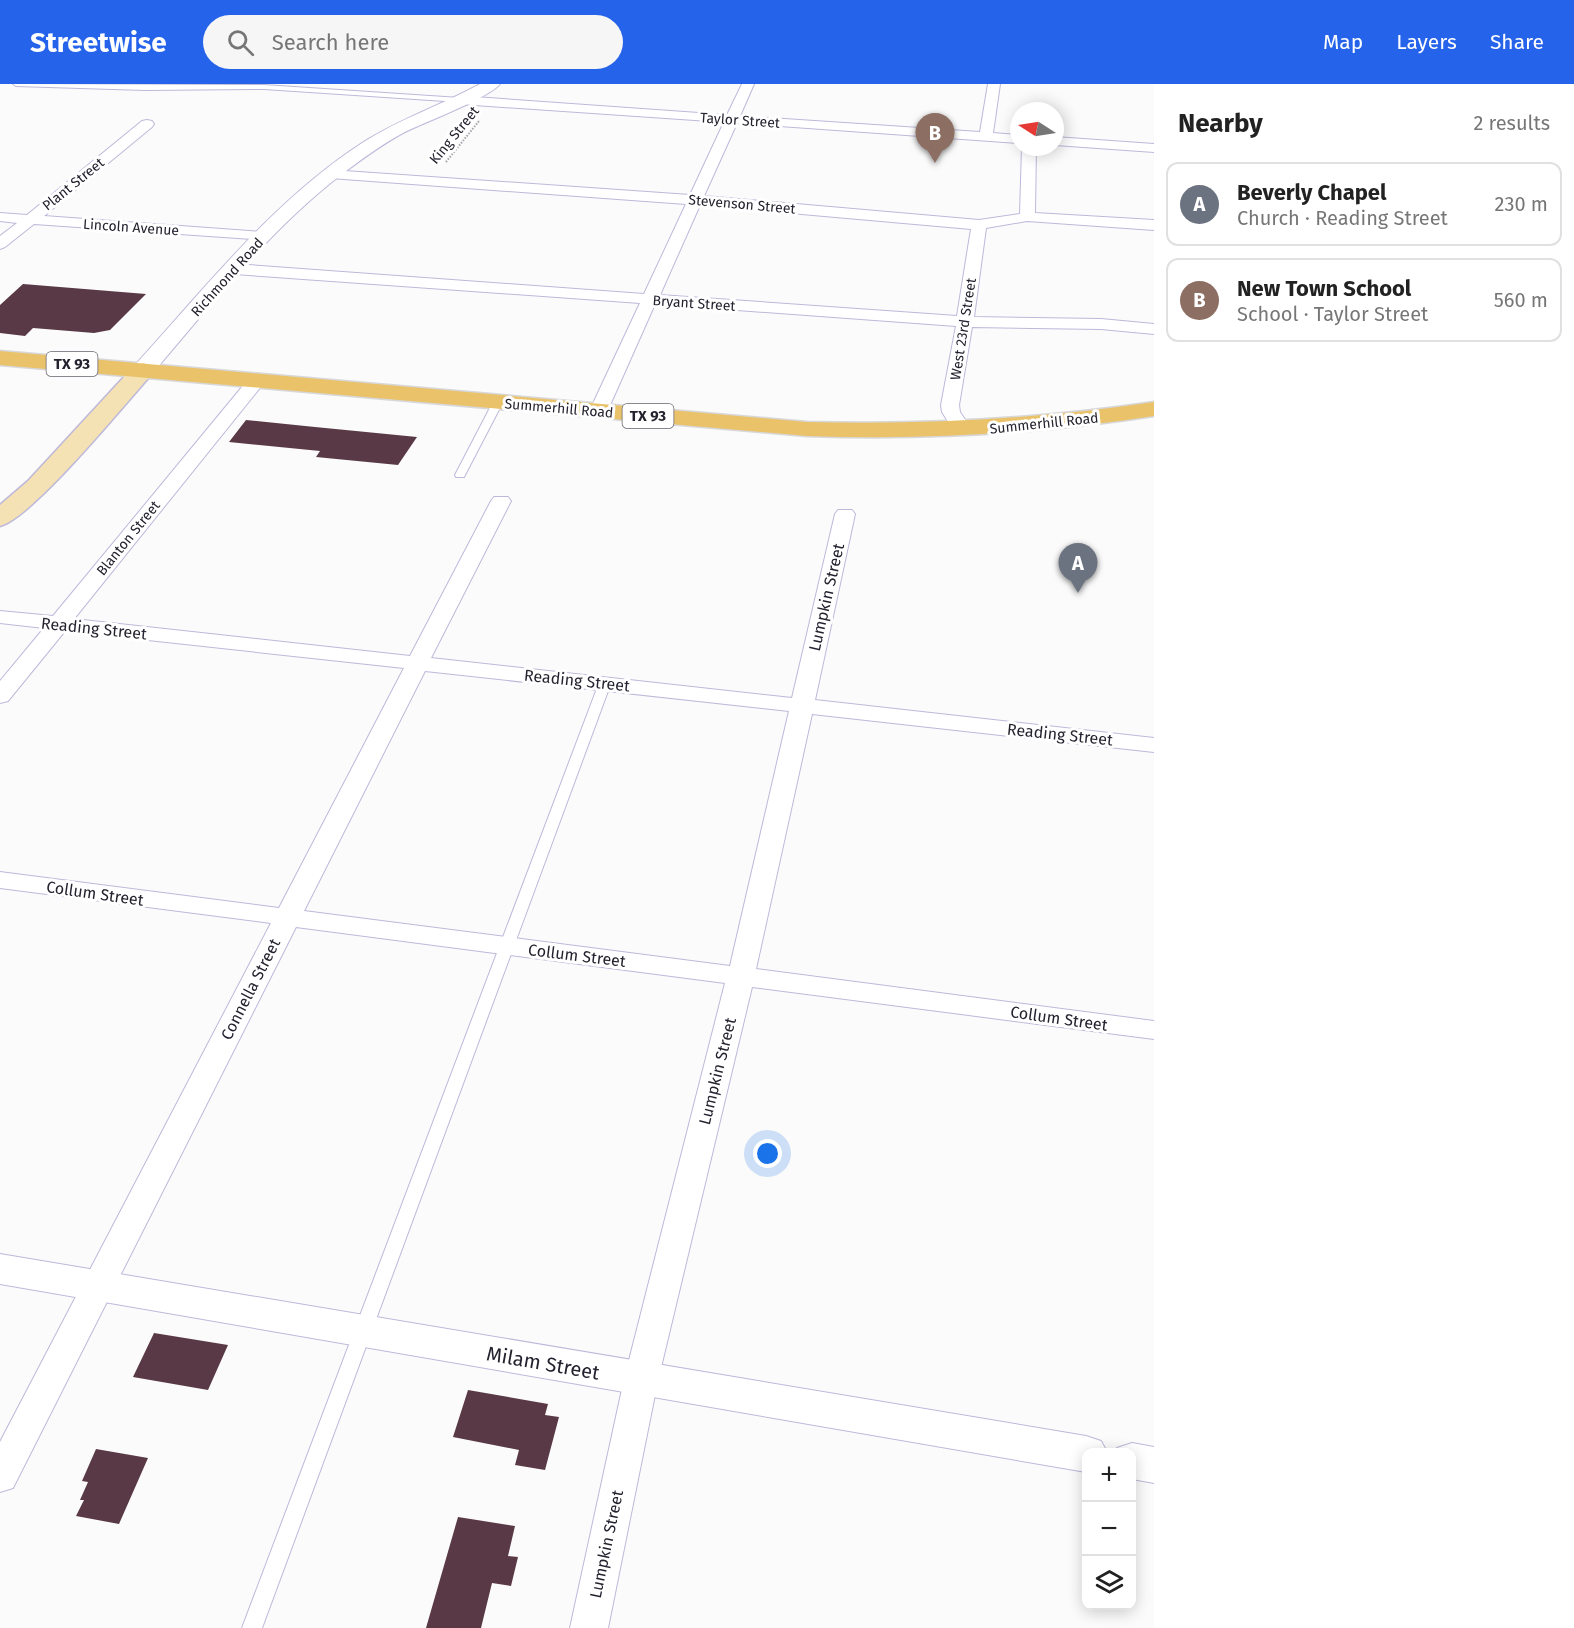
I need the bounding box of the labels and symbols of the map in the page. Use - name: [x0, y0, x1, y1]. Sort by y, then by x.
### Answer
- street label: King Street: [426, 102, 483, 168]
- north arrow: [1010, 102, 1064, 156]
- street label: Taylor Street: [699, 109, 781, 132]
- pin: B: [916, 113, 954, 163]
- street label: Plant Street: [39, 154, 108, 214]
- street label: Stevenson Street: [688, 191, 797, 218]
- street label: Lincoln Avenue: [82, 216, 180, 239]
- street label: Richmond Road: [188, 234, 267, 320]
- street label: West 23rd Street: [947, 276, 980, 381]
- street label: Bryant Street: [652, 292, 737, 315]
- road number: TX 93: [46, 352, 98, 376]
- street label: Summerhill Road: [504, 395, 614, 422]
- road number: TX 93: [622, 404, 674, 428]
- street label: Summerhill Road: [989, 409, 1099, 438]
- street label: Blanton Street: [93, 497, 164, 579]
- street label: Lumpkin Street: [805, 541, 848, 653]
- pin: A: [1058, 544, 1098, 593]
- street label: Reading Street: [40, 614, 148, 644]
- street label: Reading Street: [523, 666, 631, 696]
- street label: Reading Street: [1006, 720, 1114, 750]
- street label: Collum Street: [45, 877, 145, 910]
- street label: Connella Street: [217, 935, 284, 1043]
- street label: Collum Street: [527, 940, 627, 971]
- street label: Collum Street: [1009, 1002, 1109, 1035]
- street label: Lumpkin Street: [695, 1015, 740, 1127]
- your location: [753, 1139, 782, 1168]
- street label: Milam Street: [485, 1341, 602, 1385]
- street label: Lumpkin Street: [586, 1488, 627, 1600]

